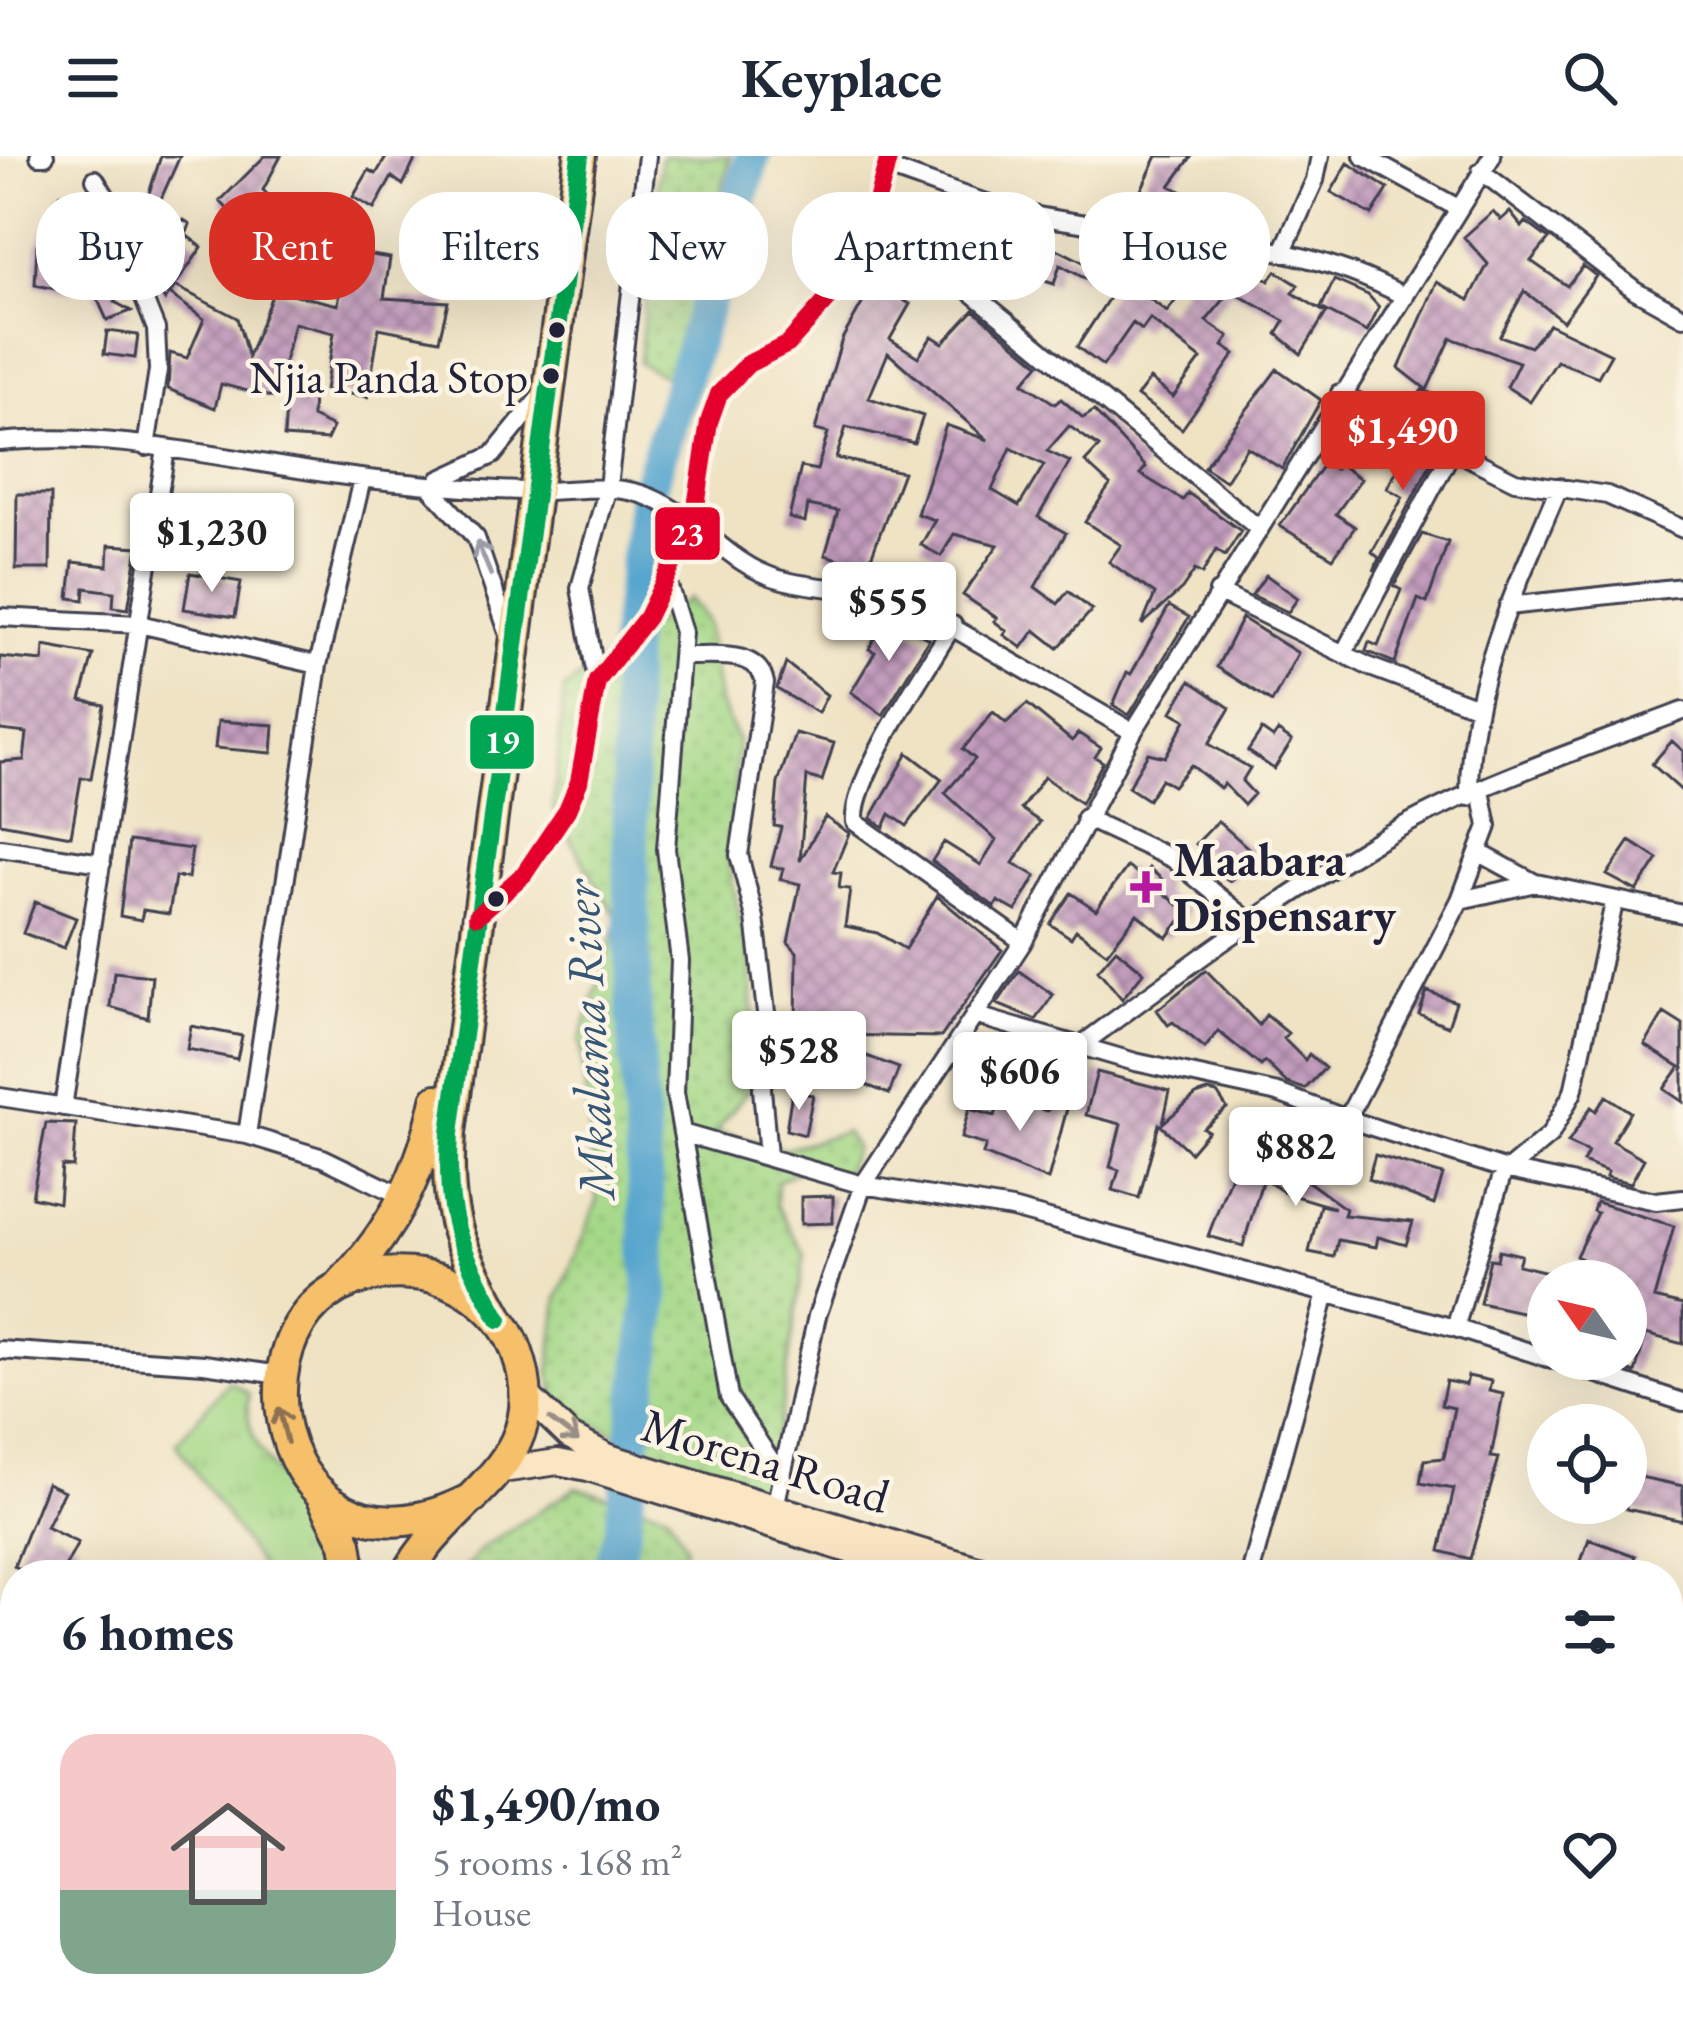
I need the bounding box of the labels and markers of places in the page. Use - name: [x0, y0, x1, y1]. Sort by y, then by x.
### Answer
- unlabelled marker: [546, 319, 568, 341]
- place label: Njia Panda Stop: [249, 348, 528, 406]
- marker: Njia Panda Stop: [540, 365, 562, 387]
- pin: $1,490: [1305, 391, 1501, 493]
- pin: $1,230: [114, 493, 310, 595]
- pin: $555: [818, 562, 960, 664]
- place label: Maabara Dispensary: [1173, 828, 1397, 945]
- marker: Maabara Dispensary: [1130, 871, 1162, 903]
- unlabelled marker: [485, 888, 507, 910]
- pin: $528: [728, 1011, 870, 1113]
- pin: $606: [949, 1032, 1091, 1134]
- pin: $882: [1225, 1107, 1367, 1209]

